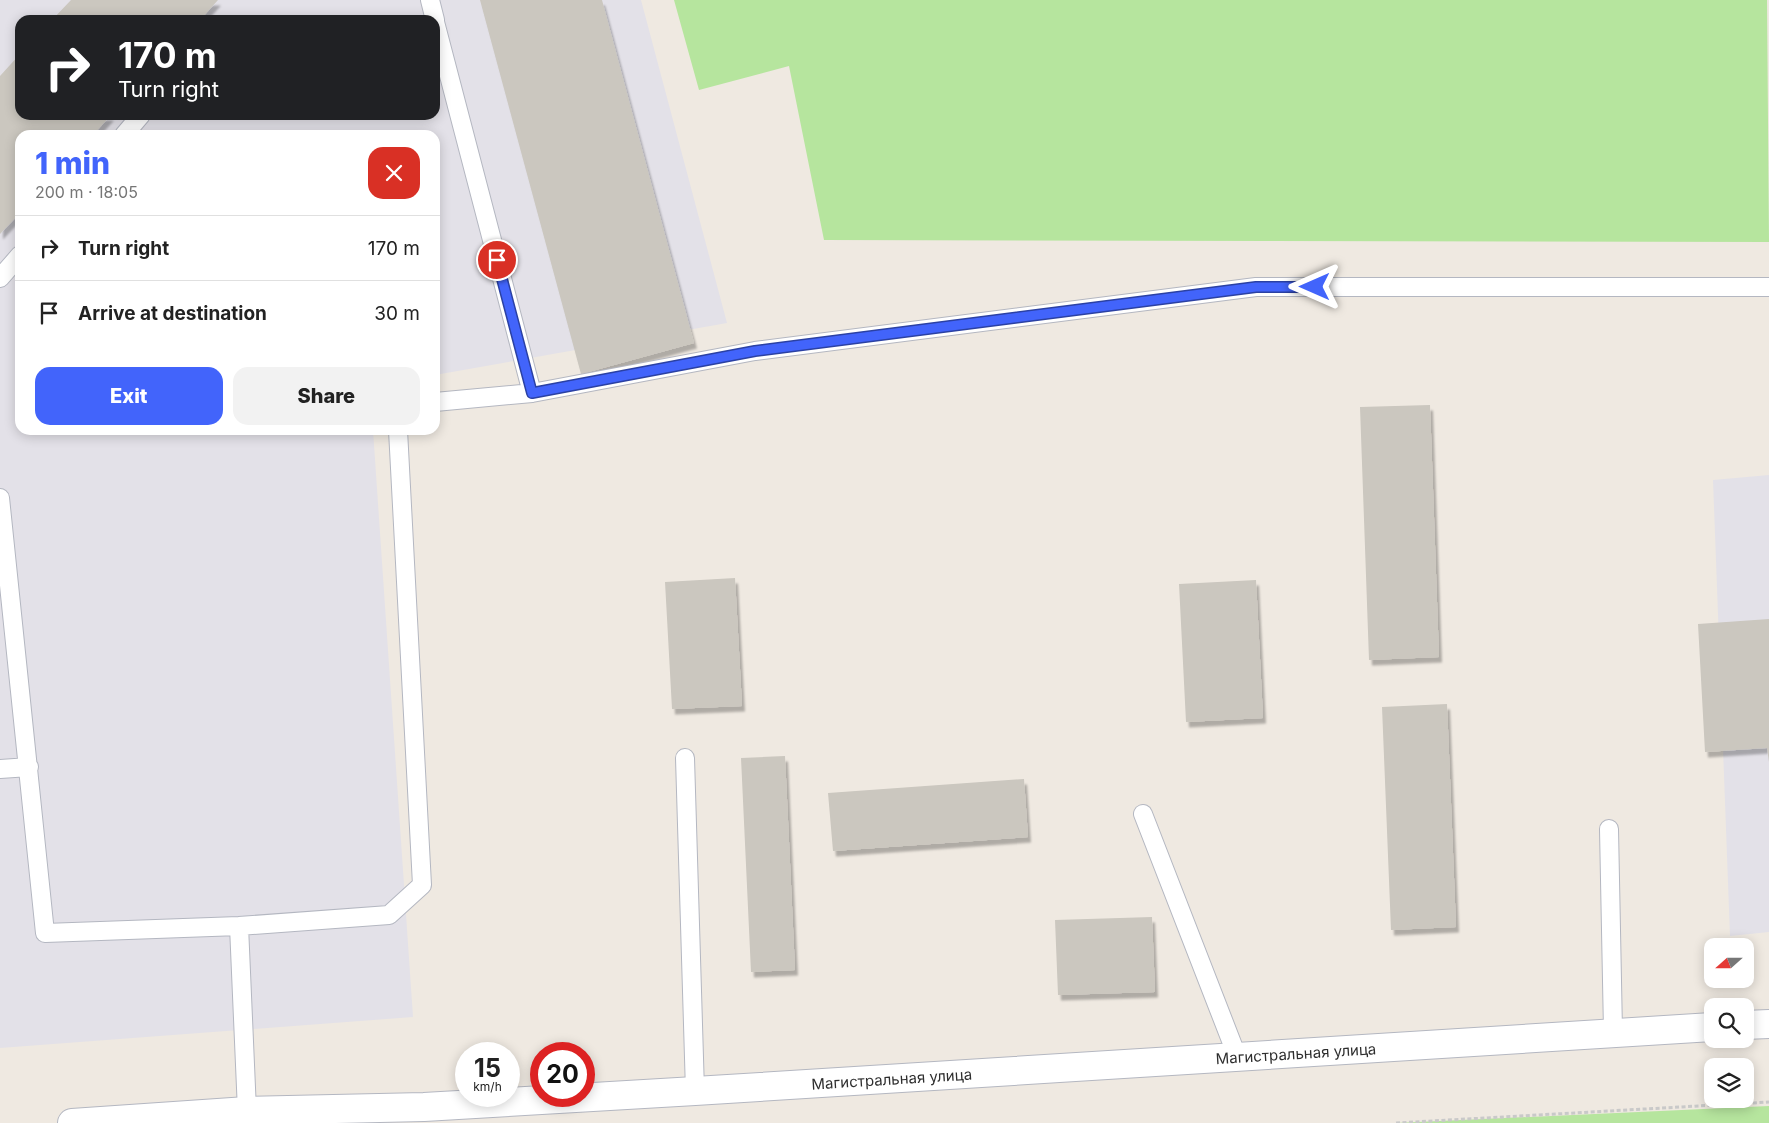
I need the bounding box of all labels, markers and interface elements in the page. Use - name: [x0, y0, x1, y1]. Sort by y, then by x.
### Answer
- text: 170 m: [118, 34, 217, 76]
- icon: right: [35, 35, 100, 100]
- text: Turn right: [118, 76, 219, 102]
- text: 1 min: [35, 145, 110, 181]
- button: close: [368, 147, 420, 199]
- text: 200 m · 18:05: [35, 182, 138, 202]
- icon: right: [35, 234, 63, 262]
- text: Turn right: [78, 237, 169, 260]
- text: 170 m: [368, 237, 420, 260]
- pin: [476, 239, 518, 281]
- icon: arrive: [483, 246, 511, 274]
- position arrow: [1288, 260, 1340, 312]
- icon: arrive: [35, 299, 63, 327]
- text: Arrive at destination: [78, 302, 267, 325]
- text: 30 m: [374, 302, 420, 325]
- button: Exit: [35, 367, 223, 425]
- button: Share: [233, 367, 420, 425]
- north arrow: [1704, 938, 1754, 988]
- map controls: [1704, 938, 1754, 1108]
- button: search: [1704, 998, 1754, 1048]
- street label: Магистральная улица: [1215, 1039, 1377, 1068]
- speed limit sign: 20: [530, 1042, 595, 1107]
- text: 15: [474, 1053, 501, 1083]
- button: layers: [1704, 1058, 1754, 1108]
- street label: Магистральная улица: [811, 1064, 973, 1093]
- text: km/h: [473, 1079, 502, 1094]

